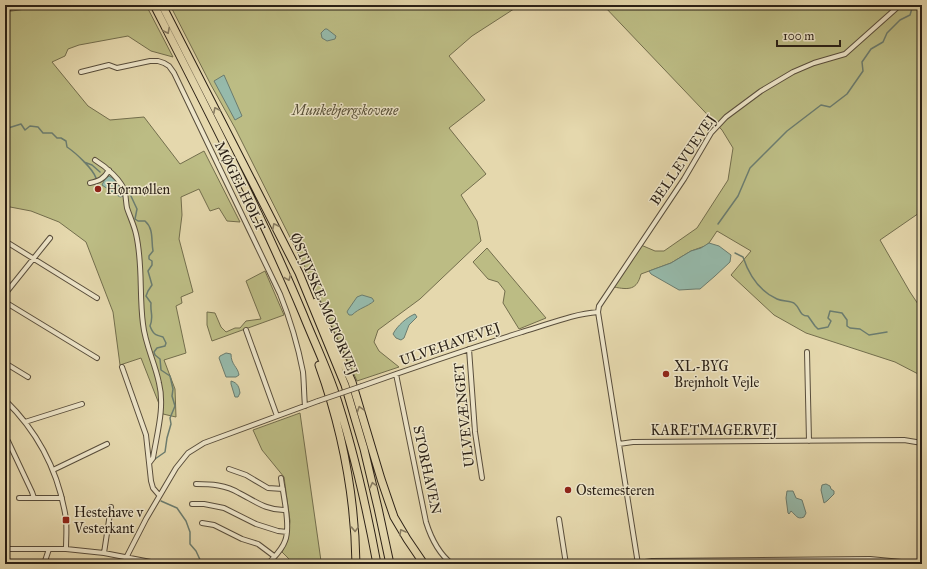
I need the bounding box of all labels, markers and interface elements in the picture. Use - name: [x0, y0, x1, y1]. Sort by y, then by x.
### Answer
- scale bar: [777, 22, 840, 48]
- one-way arrow: [162, 27, 170, 34]
- text: 100 m: [783, 29, 814, 43]
- park label: Munkebjergskovene: [290, 102, 399, 119]
- one-way arrow: [213, 107, 221, 114]
- street label: BELLEVUEVEJ: [646, 111, 721, 209]
- street label: MØGELHOLT: [211, 138, 269, 234]
- place label: Hørmøllen: [106, 181, 170, 198]
- marker: Hørmøllen: [93, 184, 103, 194]
- one-way arrow: [273, 222, 280, 230]
- street label: ØSTJYSKE MOTORVEJ: [285, 230, 362, 379]
- one-way arrow: [283, 273, 291, 281]
- street label: ULVEHAVEVEJ: [397, 319, 503, 370]
- place label: XL-BYG Brejnholt Vejle: [674, 358, 759, 391]
- street label: ULVEVÆNGET: [450, 361, 478, 468]
- marker: XL-BYG Brejnholt Vejle: [661, 369, 671, 379]
- one-way arrow: [356, 406, 365, 413]
- street label: KARETMAGERVEJ: [650, 422, 778, 440]
- street label: STORHAVEN: [409, 424, 445, 516]
- one-way arrow: [369, 482, 377, 488]
- place label: Ostemesteren: [576, 482, 655, 499]
- marker: Ostemesteren: [563, 485, 573, 495]
- place label: Hestehave v Vesterkant: [73, 504, 145, 537]
- marker: Hestehave v Vesterkant: [61, 515, 71, 525]
- one-way arrow: [350, 526, 359, 532]
- one-way arrow: [400, 529, 407, 536]

